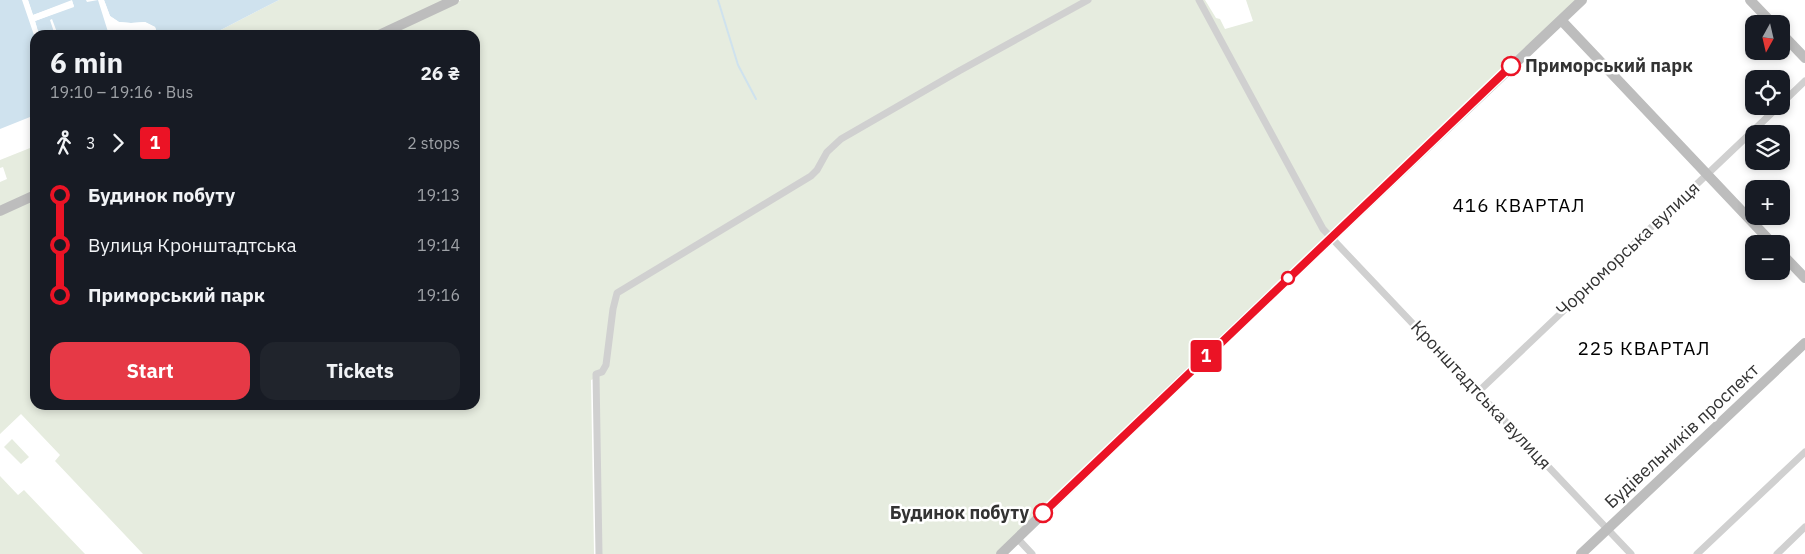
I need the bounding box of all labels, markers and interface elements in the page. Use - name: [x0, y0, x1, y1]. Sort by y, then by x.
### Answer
- north arrow: [1745, 15, 1790, 60]
- map controls: [1745, 15, 1790, 280]
- text: 6 min: [50, 44, 123, 81]
- place label: Приморський парк: [1525, 54, 1693, 77]
- marker: Приморський парк: [1501, 56, 1521, 76]
- text: 26 ₴: [420, 61, 460, 85]
- button: locate: [1745, 70, 1790, 115]
- text: 19:10 – 19:16 · Bus: [50, 82, 193, 102]
- button: layers: [1745, 125, 1790, 170]
- icon: walk: [50, 129, 78, 157]
- icon: forward: [104, 129, 132, 157]
- text: 1: [150, 131, 160, 154]
- text: 3: [86, 133, 96, 153]
- text: 2 stops: [407, 133, 460, 153]
- street label: Чорноморська вулиця: [1551, 176, 1704, 321]
- button: +: [1745, 180, 1790, 225]
- text: Будинок побуту: [88, 183, 235, 207]
- text: 19:13: [417, 185, 460, 205]
- district label: 416 КВАРТАЛ: [1452, 193, 1586, 217]
- text: Вулиця Кронштадтська: [88, 233, 297, 257]
- text: 19:14: [417, 235, 460, 255]
- button: −: [1745, 235, 1790, 280]
- unlabelled marker: [1281, 271, 1295, 285]
- text: Приморський парк: [88, 283, 265, 307]
- text: 19:16: [417, 285, 460, 305]
- street label: Кронштадтська вулиця: [1406, 315, 1557, 474]
- district label: 225 КВАРТАЛ: [1577, 336, 1711, 360]
- line badge: 1: [1190, 340, 1222, 372]
- button: Start: [50, 342, 250, 400]
- button: Tickets: [260, 342, 460, 400]
- text: 1: [1201, 344, 1211, 367]
- street label: Будівельників проспект: [1600, 358, 1764, 513]
- place label: Будинок побуту: [890, 501, 1029, 524]
- marker: Будинок побуту: [1033, 503, 1053, 523]

